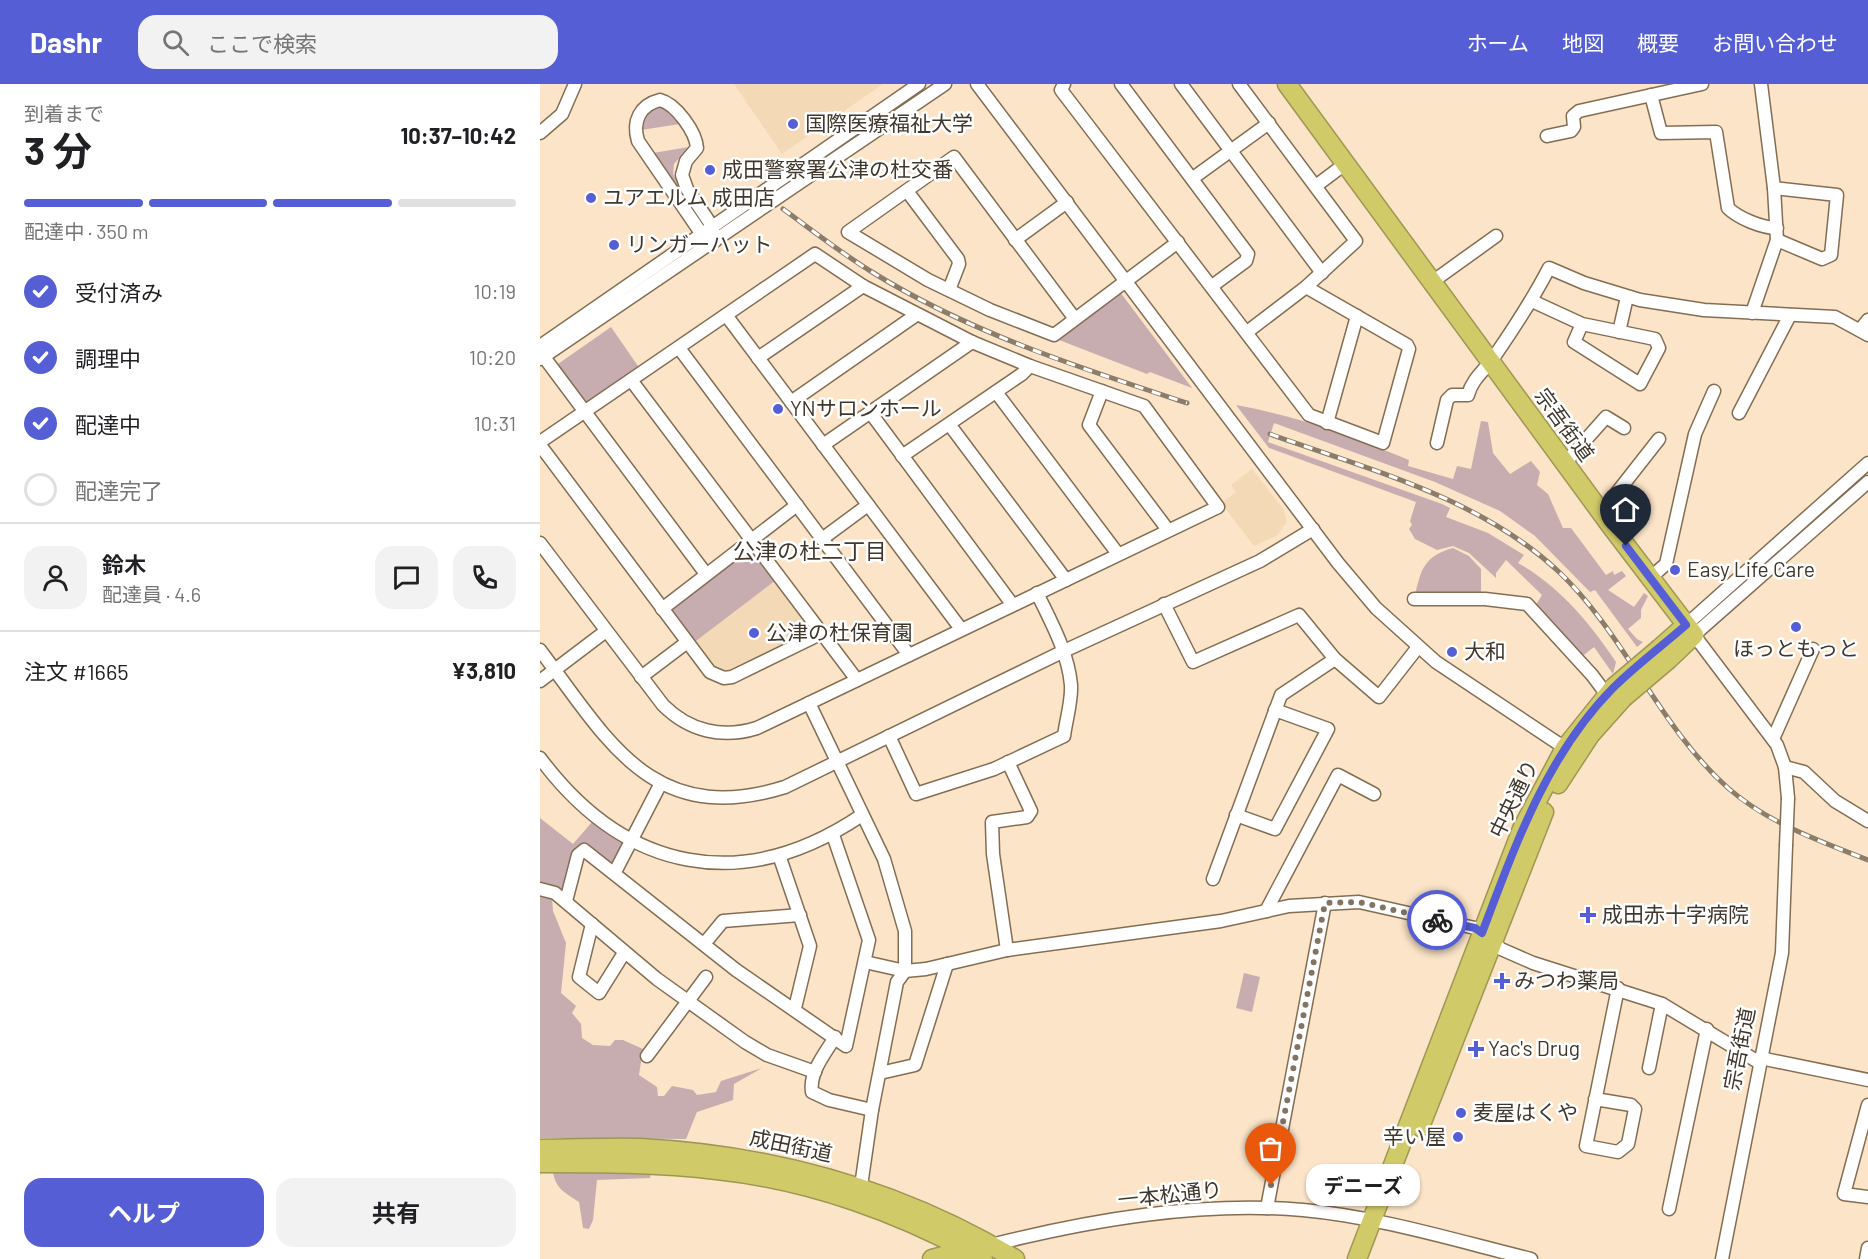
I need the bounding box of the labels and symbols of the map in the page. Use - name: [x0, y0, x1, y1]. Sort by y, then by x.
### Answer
- place label: 国際医療福祉大学: [805, 110, 973, 135]
- marker: 国際医療福祉大学: [786, 117, 800, 131]
- place label: 成田警察署公津の杜交番: [722, 156, 953, 181]
- marker: 成田警察署公津の杜交番: [703, 163, 717, 177]
- place label: ユアエルム 成田店: [603, 184, 775, 209]
- marker: ユアエルム 成田店: [584, 191, 598, 205]
- place label: リンガーハット: [626, 231, 773, 256]
- marker: リンガーハット: [607, 238, 621, 252]
- street label: 宗吾街道: [1530, 383, 1600, 465]
- place label: YNサロンホール: [790, 395, 942, 420]
- marker: YNサロンホール: [771, 402, 785, 416]
- pin: [1600, 484, 1651, 546]
- district label: 公津の杜二丁目: [733, 537, 887, 563]
- place label: Easy Life Care: [1687, 556, 1815, 581]
- marker: Easy Life Care: [1668, 563, 1682, 577]
- place label: 公津の杜保育園: [766, 619, 913, 644]
- marker: ほっともっと: [1789, 620, 1803, 634]
- marker: 公津の杜保育園: [747, 626, 761, 640]
- place label: ほっともっと: [1733, 635, 1859, 660]
- place label: 大和: [1464, 638, 1506, 663]
- marker: 大和: [1445, 645, 1459, 659]
- street label: 中央通り: [1483, 755, 1542, 842]
- courier: [1407, 890, 1467, 950]
- place label: 成田赤十字病院: [1602, 901, 1749, 926]
- marker: 成田赤十字病院: [1579, 906, 1597, 924]
- place label: みつわ薬局: [1514, 967, 1619, 992]
- marker: みつわ薬局: [1495, 974, 1509, 988]
- street label: 宗吾街道: [1718, 1005, 1759, 1092]
- place label: Yac's Drug: [1488, 1035, 1580, 1060]
- marker: Yac's Drug: [1469, 1042, 1483, 1056]
- place label: 麦屋はくや: [1473, 1099, 1578, 1124]
- marker: 麦屋はくや: [1454, 1106, 1468, 1120]
- pin: [1245, 1123, 1296, 1185]
- place label: 辛い屋: [1383, 1123, 1446, 1148]
- street label: 成田街道: [748, 1124, 835, 1165]
- marker: 辛い屋: [1451, 1130, 1465, 1144]
- callout: デニーズ: [1307, 1164, 1421, 1206]
- street label: 一本松通り: [1116, 1176, 1223, 1211]

